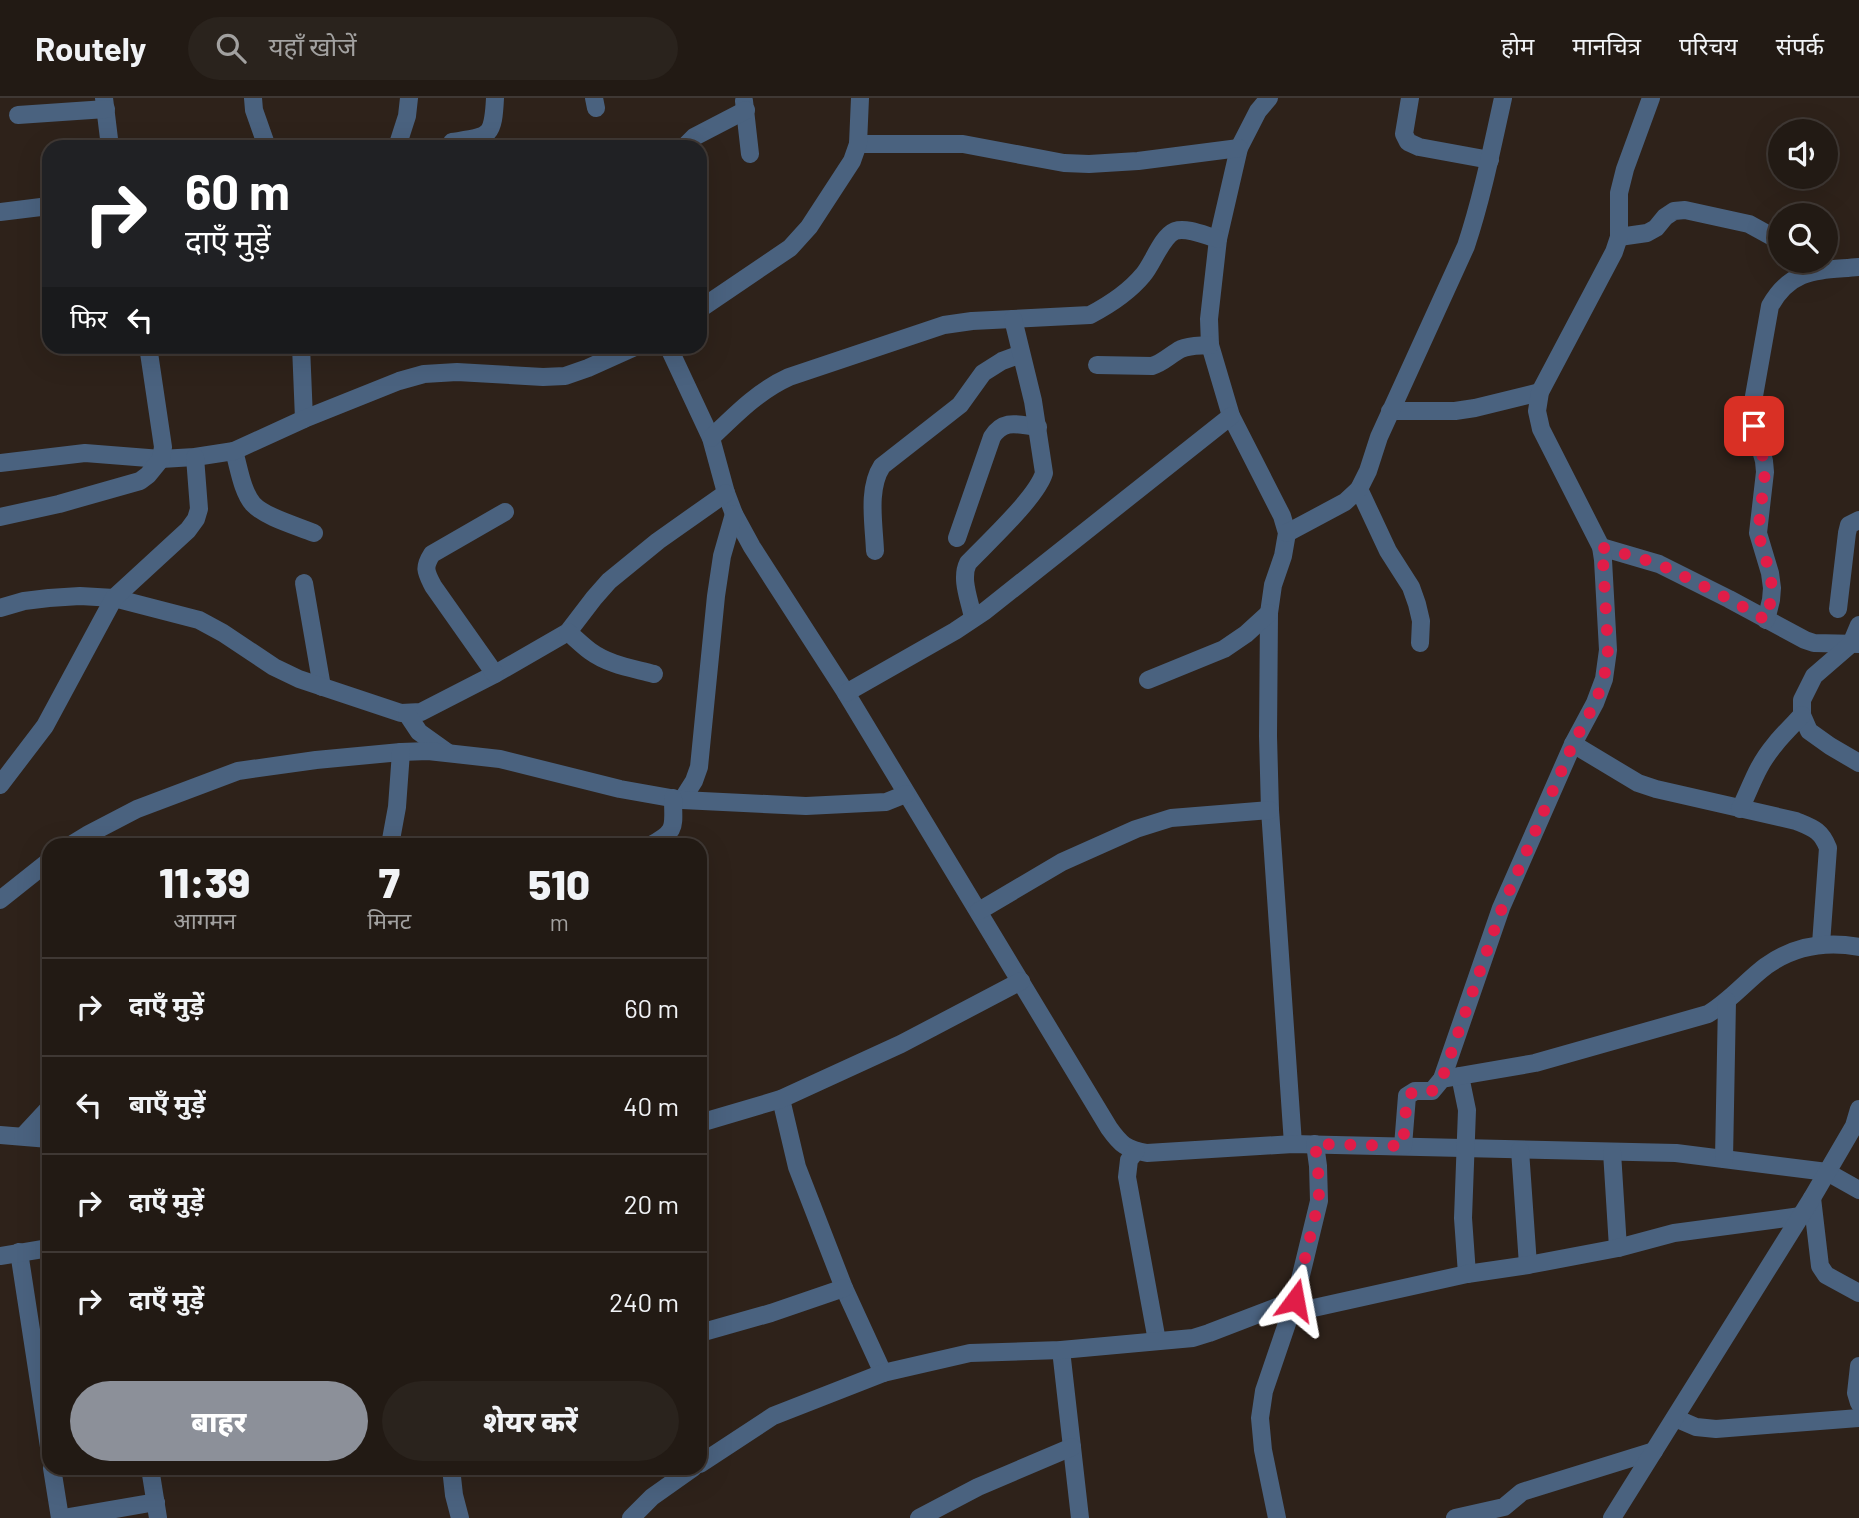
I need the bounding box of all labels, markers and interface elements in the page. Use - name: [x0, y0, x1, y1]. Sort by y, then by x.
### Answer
- search box: [188, 17, 678, 80]
- text: Routely: [35, 28, 146, 68]
- icon: search: [212, 29, 250, 67]
- text: यहाँ खोजें: [268, 30, 357, 61]
- text: होम: [1501, 31, 1534, 60]
- text: मानचित्र: [1572, 31, 1641, 60]
- text: परिचय: [1679, 31, 1738, 60]
- text: संपर्क: [1776, 31, 1824, 60]
- map controls: [1768, 119, 1838, 273]
- button: sound: [1768, 119, 1838, 189]
- text: 60 m: [185, 161, 290, 220]
- icon: right: [70, 168, 161, 259]
- button: search: [1768, 203, 1838, 273]
- text: दाएँ मुड़ें: [185, 221, 271, 259]
- icon: left: [121, 301, 159, 339]
- text: फिर: [70, 302, 107, 333]
- pin: [1724, 396, 1784, 456]
- icon: arrive: [1735, 407, 1773, 445]
- text: 11:39: [159, 856, 250, 906]
- text: 7: [379, 856, 400, 906]
- text: 510: [528, 858, 590, 908]
- text: आगमन: [173, 906, 236, 934]
- text: मिनट: [367, 906, 411, 934]
- text: m: [550, 908, 569, 936]
- icon: right: [70, 988, 108, 1026]
- text: दाएँ मुड़ें: [129, 989, 204, 1020]
- text: 60 m: [624, 992, 679, 1023]
- icon: left: [70, 1086, 108, 1124]
- text: बाएँ मुड़ें: [129, 1087, 206, 1118]
- text: 40 m: [623, 1090, 679, 1121]
- icon: right: [70, 1184, 108, 1222]
- text: दाएँ मुड़ें: [129, 1185, 204, 1216]
- text: 20 m: [624, 1188, 679, 1219]
- position arrow: [1258, 1263, 1332, 1337]
- icon: right: [70, 1282, 108, 1320]
- text: दाएँ मुड़ें: [129, 1283, 204, 1314]
- text: 240 m: [609, 1286, 679, 1317]
- button: बाहर: [70, 1381, 368, 1461]
- button: शेयर करें: [382, 1381, 679, 1461]

